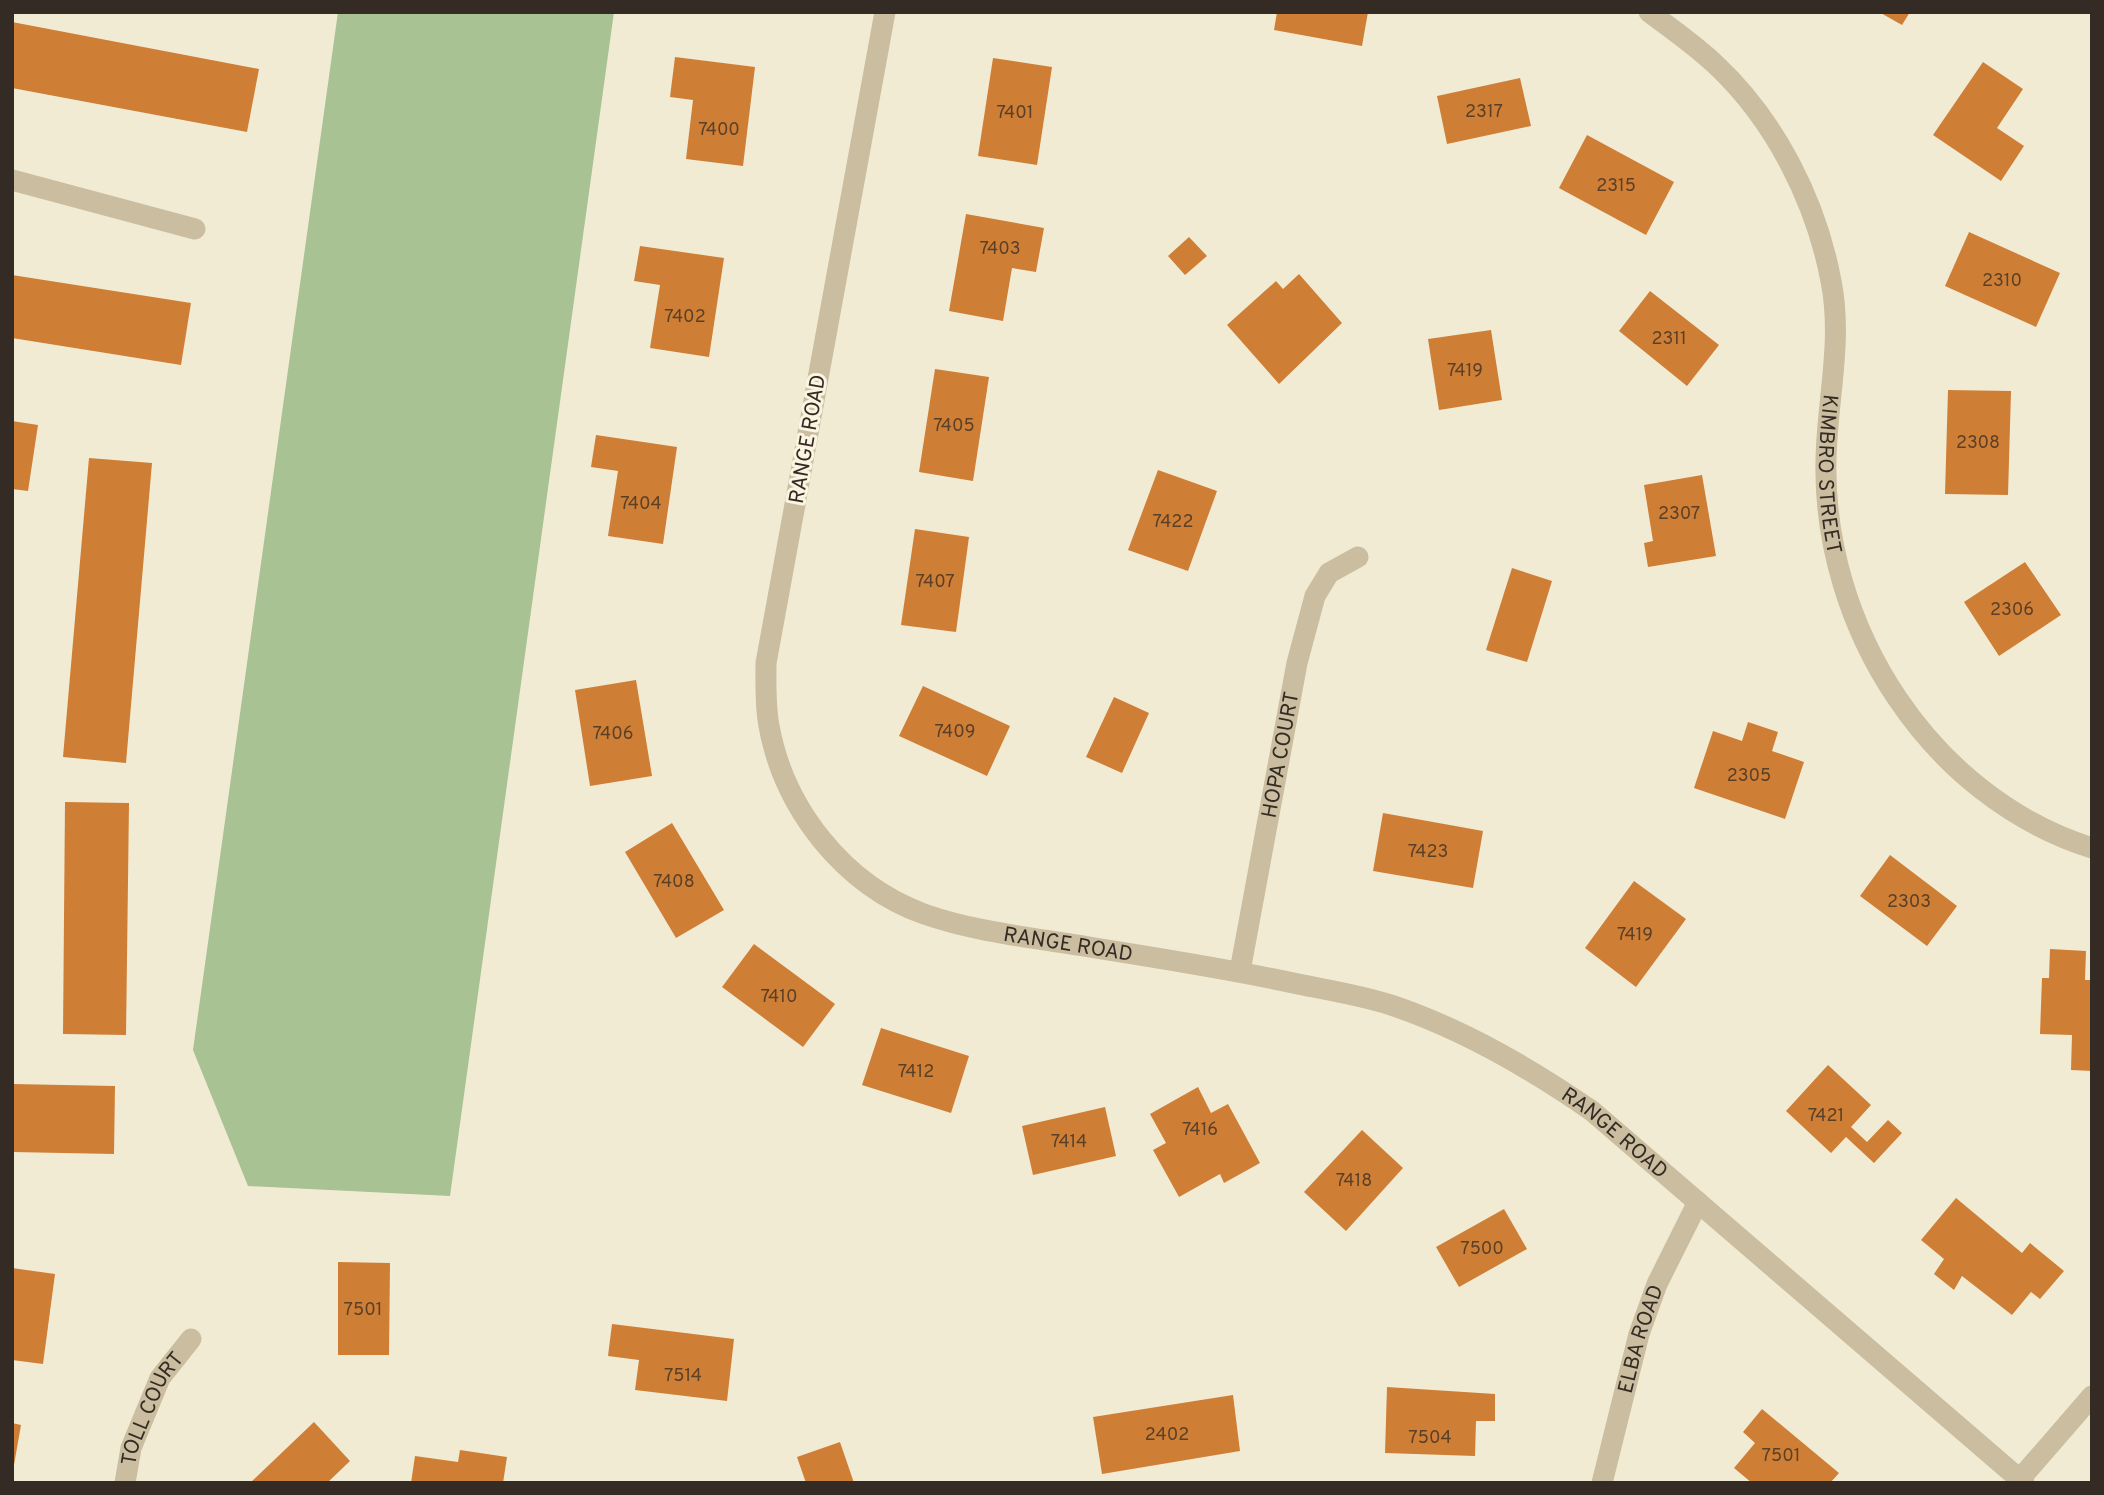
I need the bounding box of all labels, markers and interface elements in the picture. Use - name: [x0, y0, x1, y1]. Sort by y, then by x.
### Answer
- house number: 2317: [1465, 101, 1503, 124]
- house number: 7401: [996, 102, 1034, 125]
- house number: 7400: [698, 119, 740, 142]
- house number: 2315: [1596, 175, 1636, 198]
- house number: 7403: [979, 238, 1021, 261]
- house number: 2310: [1982, 270, 2022, 293]
- house number: 7402: [664, 306, 706, 329]
- house number: 2311: [1651, 328, 1687, 351]
- house number: 7419: [1447, 360, 1483, 383]
- street label: RANGE ROAD: [784, 373, 833, 506]
- street label: KIMBRO STREET: [1811, 393, 1847, 557]
- house number: 7405: [933, 415, 975, 438]
- house number: 2308: [1956, 432, 2000, 455]
- house number: 7404: [620, 493, 662, 516]
- house number: 2307: [1658, 503, 1700, 526]
- house number: 7422: [1153, 511, 1193, 534]
- house number: 7407: [915, 571, 955, 594]
- house number: 2306: [1990, 599, 2034, 622]
- street label: HOPA COURT: [1257, 689, 1306, 820]
- house number: 7409: [934, 721, 976, 744]
- house number: 7406: [592, 723, 634, 746]
- house number: 2305: [1727, 765, 1771, 788]
- house number: 7423: [1408, 841, 1448, 864]
- house number: 7408: [653, 871, 695, 894]
- house number: 2303: [1887, 891, 1931, 914]
- street label: RANGE ROAD: [1001, 922, 1135, 969]
- house number: 7419: [1617, 924, 1653, 947]
- house number: 7410: [760, 986, 798, 1009]
- house number: 7412: [898, 1061, 934, 1084]
- street label: RANGE ROAD: [1556, 1082, 1673, 1185]
- house number: 7421: [1808, 1105, 1844, 1128]
- house number: 7416: [1182, 1119, 1218, 1142]
- house number: 7414: [1051, 1131, 1087, 1154]
- house number: 7418: [1336, 1170, 1372, 1193]
- house number: 7500: [1460, 1238, 1504, 1261]
- street label: ELBA ROAD: [1613, 1281, 1671, 1396]
- house number: 7501: [344, 1299, 382, 1322]
- street label: TOLL COURT: [116, 1347, 191, 1468]
- house number: 7514: [664, 1365, 702, 1388]
- house number: 2402: [1145, 1424, 1189, 1447]
- house number: 7504: [1408, 1427, 1452, 1450]
- house number: 7501: [1762, 1445, 1800, 1468]

